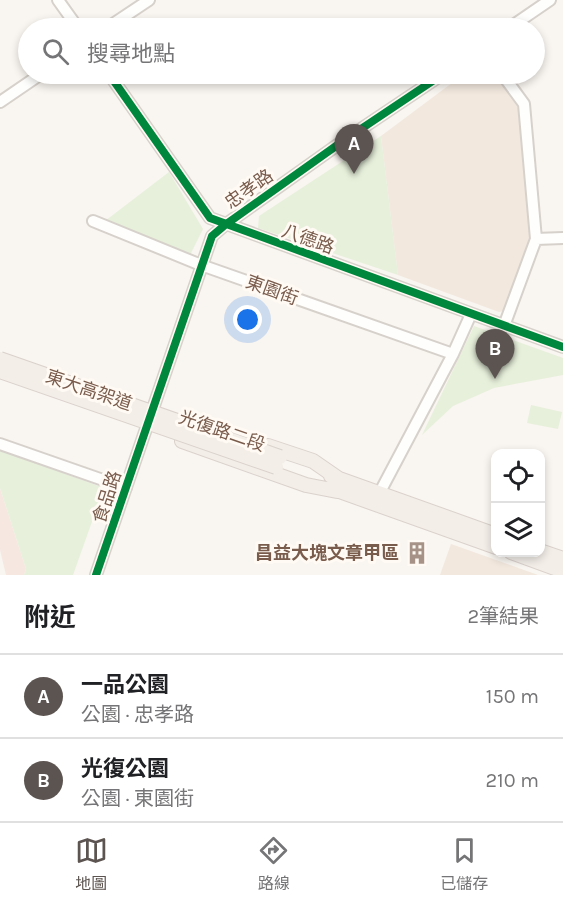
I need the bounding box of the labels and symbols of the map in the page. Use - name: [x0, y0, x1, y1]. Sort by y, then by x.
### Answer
- pin: A: [334, 124, 374, 174]
- street label: 忠孝路: [221, 165, 277, 213]
- street label: 八德路: [279, 219, 337, 259]
- street label: 東園街: [243, 270, 301, 310]
- your location: [233, 305, 262, 334]
- pin: B: [476, 330, 514, 379]
- street label: 東大高架道: [43, 365, 135, 415]
- street label: 光復路二段: [176, 406, 268, 456]
- street label: 食品路: [88, 468, 126, 526]
- building icon: 昌益大塊文章甲區: [404, 540, 430, 566]
- place label: 昌益大塊文章甲區: [255, 542, 399, 564]

